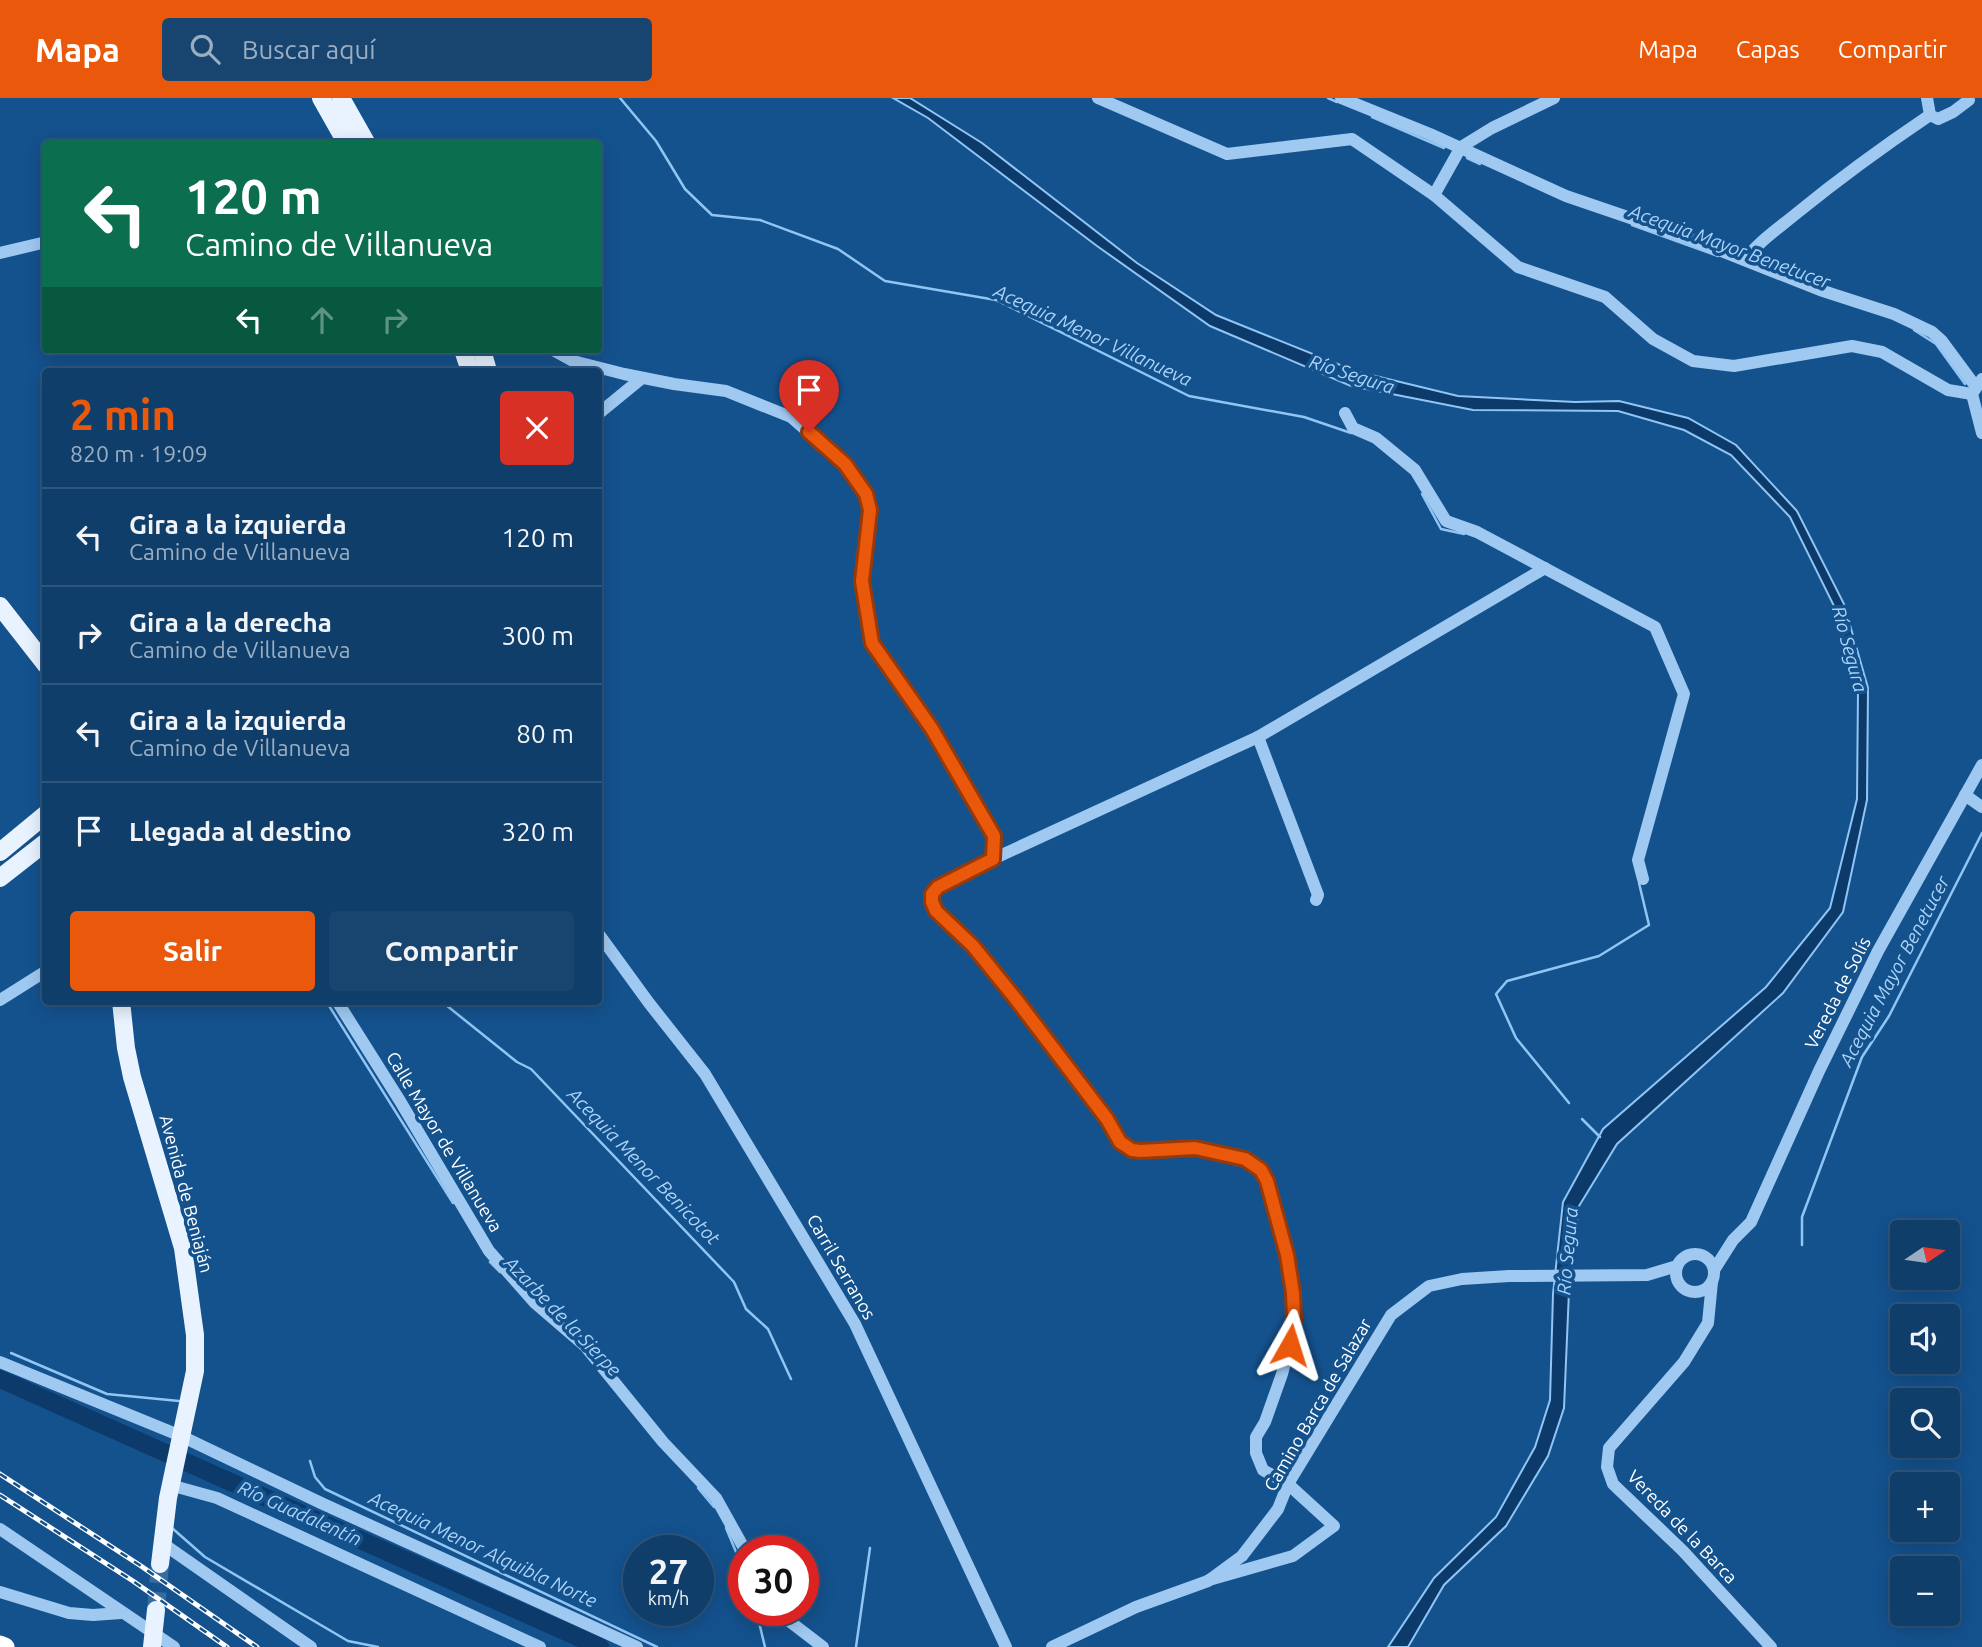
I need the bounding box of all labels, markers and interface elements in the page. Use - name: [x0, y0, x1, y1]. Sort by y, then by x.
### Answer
- search box: [162, 18, 652, 81]
- icon: search: [186, 30, 224, 68]
- text: Mapa: [35, 31, 120, 68]
- text: Buscar aquí: [242, 35, 376, 64]
- text: Mapa: [1638, 36, 1698, 63]
- text: Capas: [1736, 36, 1800, 63]
- text: Compartir: [1838, 36, 1947, 63]
- icon: left: [70, 168, 161, 259]
- text: 120 m: [185, 168, 322, 223]
- water label: Acequia Mayor Benetucer: [1625, 199, 1834, 293]
- text: Camino de Villanueva: [185, 226, 493, 262]
- water label: Acequia Menor Villanueva: [990, 279, 1195, 391]
- icon: left: [230, 301, 268, 339]
- icon: ahead: [303, 301, 341, 339]
- icon: right: [376, 301, 414, 339]
- water label: Río Segura: [1307, 350, 1397, 398]
- pin: [779, 360, 839, 432]
- icon: arrive: [790, 371, 828, 409]
- text: 2 min: [70, 391, 176, 438]
- button: close: [500, 391, 574, 465]
- text: 820 m · 19:09: [70, 441, 208, 466]
- text: Gira a la izquierda: [129, 510, 347, 539]
- icon: left: [70, 518, 108, 556]
- text: 120 m: [502, 523, 574, 552]
- text: Camino de Villanueva: [129, 539, 351, 564]
- water label: Río Segura: [1828, 604, 1872, 694]
- text: Gira a la derecha: [129, 608, 332, 637]
- icon: right: [70, 616, 108, 654]
- text: 300 m: [502, 621, 574, 650]
- text: Camino de Villanueva: [129, 637, 351, 662]
- text: Gira a la izquierda: [129, 706, 347, 735]
- icon: left: [70, 714, 108, 752]
- text: 80 m: [516, 719, 574, 748]
- text: Camino de Villanueva: [129, 735, 351, 760]
- icon: arrive: [70, 812, 108, 850]
- text: Llegada al destino: [129, 817, 352, 846]
- text: 320 m: [502, 817, 574, 846]
- water label: Acequia Mayor Benetucer: [1834, 871, 1954, 1071]
- button: Salir: [70, 911, 315, 991]
- button: Compartir: [329, 911, 574, 991]
- street label: Vereda de Solís: [1800, 933, 1874, 1052]
- street label: Calle Mayor de Villanueva: [383, 1048, 507, 1235]
- water label: Acequia Menor Benicotot: [563, 1082, 725, 1249]
- street label: Avenida de Beniaján: [156, 1113, 218, 1275]
- water label: Río Segura: [1552, 1206, 1582, 1296]
- street label: Carril Serranos: [804, 1210, 880, 1323]
- north arrow: [1890, 1220, 1960, 1290]
- map controls: [1890, 1220, 1960, 1626]
- water label: Azarbe de la Sierpe: [500, 1251, 626, 1381]
- button: sound: [1890, 1304, 1960, 1374]
- position arrow: [1253, 1308, 1327, 1382]
- street label: Camino Barca de Salazar: [1259, 1315, 1375, 1494]
- button: search: [1890, 1388, 1960, 1458]
- street label: Vereda de la Barca: [1624, 1466, 1742, 1587]
- button: +: [1890, 1472, 1960, 1542]
- water label: Río Guadalentín: [235, 1476, 365, 1550]
- water label: Acequia Menor Alquibla Norte: [365, 1486, 601, 1612]
- speed limit sign: 30: [728, 1535, 819, 1626]
- text: 27: [649, 1551, 688, 1591]
- button: −: [1890, 1556, 1960, 1626]
- text: km/h: [648, 1588, 689, 1608]

